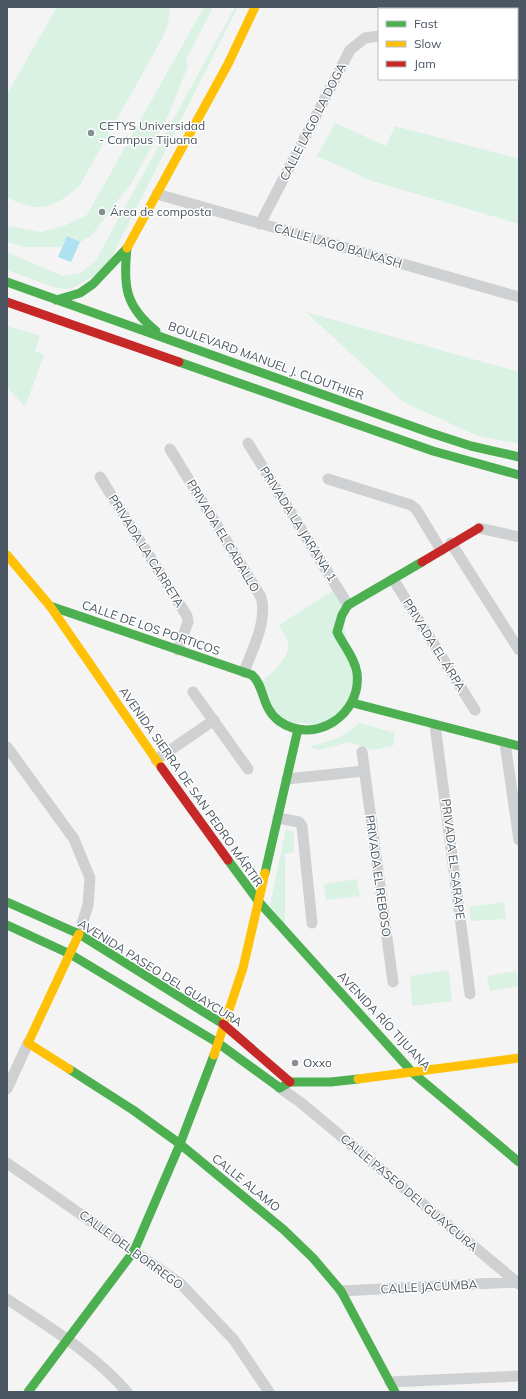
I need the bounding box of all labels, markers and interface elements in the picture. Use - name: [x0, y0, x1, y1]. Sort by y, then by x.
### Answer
- legend: [378, 8, 518, 80]
- text: Fast: [414, 16, 438, 31]
- text: Slow: [414, 36, 442, 51]
- text: Jam: [414, 56, 436, 71]
- street label: CALLE LAGO LA DOGA: [276, 60, 349, 183]
- place label: CETYS Universidad - Campus Tijuana: [99, 118, 205, 147]
- marker: CETYS Universidad - Campus Tijuana: [86, 128, 96, 138]
- place label: Área de composta: [110, 204, 211, 219]
- marker: Área de composta: [97, 207, 107, 217]
- street label: CALLE LAGO BALKASH: [272, 220, 404, 271]
- street label: BOULEVARD MANUEL J. CLOUTHIER: [166, 318, 366, 403]
- street label: PRIVADA LA JARANA 1: [257, 464, 340, 584]
- street label: PRIVADA EL CABALLO: [184, 477, 263, 595]
- street label: PRIVADA LA CARRETA: [106, 492, 187, 610]
- street label: PRIVADA EL ÁRPA: [400, 596, 469, 694]
- street label: CALLE DE LOS PORTICOS: [80, 597, 222, 658]
- street label: AVENIDA SIERRA DE SAN PEDRO MÁRTIR: [116, 684, 266, 889]
- street label: PRIVADA EL SARAPE: [439, 798, 468, 920]
- street label: PRIVADA EL REBOSO: [363, 814, 394, 938]
- street label: AVENIDA PASEO DEL GUAYCURA: [75, 916, 245, 1030]
- street label: AVENIDA RÍO TIJUANA: [335, 968, 434, 1073]
- place label: Oxxo: [303, 1055, 332, 1070]
- marker: Oxxo: [290, 1058, 300, 1068]
- street label: CALLE PASEO DEL GUAYCURA: [338, 1131, 481, 1255]
- street label: CALLE ALAMO: [209, 1150, 284, 1215]
- street label: CALLE DEL BORREGO: [76, 1207, 186, 1292]
- street label: CALLE JACUMBA: [380, 1276, 478, 1297]

